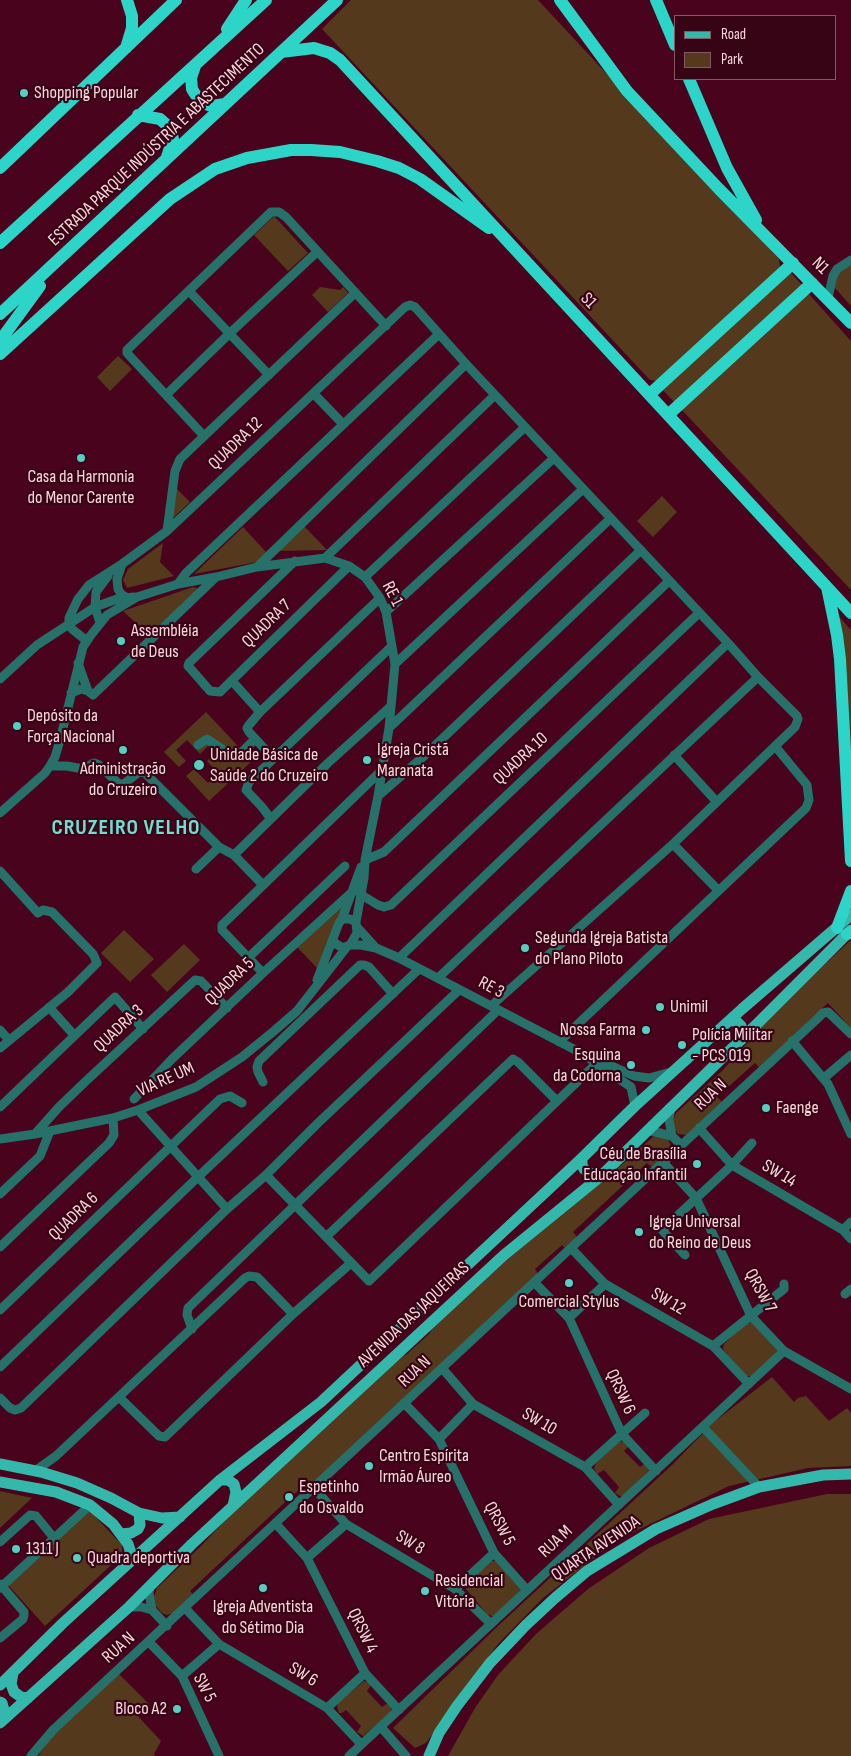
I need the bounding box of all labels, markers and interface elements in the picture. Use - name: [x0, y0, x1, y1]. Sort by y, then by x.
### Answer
- legend: [674, 15, 836, 80]
- text: Road: [721, 25, 746, 44]
- street label: ESTRADA PARQUE INDÚSTRIA E ABASTECIMENTO: [44, 39, 270, 251]
- text: Park: [721, 50, 743, 69]
- place label: Shopping Popular: [34, 82, 138, 104]
- marker: Shopping Popular: [18, 87, 30, 99]
- street label: N1: [807, 253, 833, 279]
- street label: S1: [575, 289, 601, 313]
- street label: QUADRA 12: [204, 413, 268, 475]
- marker: Casa da Harmonia do Menor Carente: [75, 452, 87, 464]
- place label: Casa da Harmonia do Menor Carente: [27, 466, 135, 508]
- street label: RE 1: [377, 578, 407, 610]
- street label: QUADRA 7: [238, 595, 296, 653]
- place label: Assembléia de Deus: [131, 620, 199, 662]
- marker: Assembléia de Deus: [115, 635, 127, 647]
- place label: Depósito da Força Nacional: [27, 705, 115, 748]
- marker: Depósito da Força Nacional: [11, 720, 23, 732]
- street label: QUADRA 10: [489, 728, 553, 790]
- place label: Igreja Cristã Maranata: [377, 739, 449, 782]
- marker: Administração do Cruzeiro: [117, 744, 129, 756]
- place label: Unidade Básica de Saúde 2 do Cruzeiro: [210, 744, 328, 786]
- marker: Igreja Cristã Maranata: [361, 754, 373, 766]
- place label: Administração do Cruzeiro: [80, 758, 166, 801]
- marker: Unidade Básica de Saúde 2 do Cruzeiro: [192, 758, 206, 772]
- district label: CRUZEIRO VELHO: [50, 815, 202, 841]
- place label: Segunda Igreja Batista do Plano Piloto: [535, 927, 668, 970]
- marker: Segunda Igreja Batista do Plano Piloto: [519, 942, 531, 954]
- street label: QUADRA 5: [201, 953, 259, 1011]
- street label: RE 3: [474, 972, 508, 1004]
- place label: Unimil: [670, 996, 708, 1018]
- street label: QUADRA 3: [90, 1000, 148, 1058]
- marker: Unimil: [654, 1001, 666, 1013]
- place label: Nossa Farma: [560, 1019, 636, 1041]
- marker: Nossa Farma: [640, 1024, 652, 1036]
- place label: Polícia Militar - PCS 019: [692, 1024, 773, 1066]
- marker: Polícia Militar - PCS 019: [676, 1039, 688, 1051]
- place label: Esquina da Codorna: [553, 1044, 621, 1086]
- street label: VIA RE UM: [134, 1058, 198, 1102]
- marker: Esquina da Codorna: [625, 1059, 637, 1071]
- street label: RUA N: [690, 1075, 732, 1115]
- place label: Faenge: [776, 1097, 819, 1119]
- marker: Faenge: [760, 1102, 772, 1114]
- place label: Céu de Brasília Educação Infantil: [583, 1143, 687, 1186]
- street label: SW 14: [758, 1156, 800, 1192]
- marker: Céu de Brasília Educação Infantil: [691, 1158, 703, 1170]
- street label: QUADRA 6: [45, 1188, 103, 1246]
- place label: Igreja Universal do Reino de Deus: [649, 1211, 751, 1254]
- marker: Igreja Universal do Reino de Deus: [633, 1226, 645, 1238]
- street label: AVENIDA DAS JAQUEIRAS: [354, 1258, 474, 1372]
- street label: QRSW 7: [739, 1265, 781, 1317]
- marker: Comercial Stylus: [563, 1277, 575, 1289]
- street label: SW 12: [647, 1284, 689, 1320]
- place label: Comercial Stylus: [519, 1291, 619, 1313]
- street label: RUA N: [394, 1352, 436, 1392]
- street label: QRSW 6: [600, 1366, 640, 1418]
- street label: SW 10: [518, 1403, 560, 1441]
- place label: Centro Espírita Irmão Áureo: [379, 1445, 469, 1488]
- marker: Centro Espírita Irmão Áureo: [363, 1460, 375, 1472]
- place label: Espetinho do Osvaldo: [299, 1476, 364, 1518]
- marker: Espetinho do Osvaldo: [283, 1491, 295, 1503]
- street label: QRSW 5: [479, 1498, 519, 1550]
- street label: QUARTA AVENIDA: [548, 1511, 644, 1587]
- street label: RUA M: [535, 1521, 577, 1563]
- street label: SW 8: [392, 1526, 428, 1560]
- place label: 1311 J: [26, 1538, 59, 1560]
- marker: 1311 J: [10, 1543, 22, 1555]
- place label: Quadra deportiva: [87, 1547, 190, 1569]
- marker: Quadra deportiva: [71, 1552, 83, 1564]
- place label: Residencial Vitória: [435, 1570, 503, 1612]
- marker: Igreja Adventista do Sétimo Dia: [257, 1582, 269, 1594]
- marker: Residencial Vitória: [419, 1585, 431, 1597]
- place label: Igreja Adventista do Sétimo Dia: [213, 1596, 313, 1638]
- street label: QRSW 4: [342, 1605, 382, 1657]
- street label: RUA N: [98, 1628, 140, 1668]
- street label: SW 6: [285, 1658, 321, 1692]
- street label: SW 5: [188, 1670, 220, 1706]
- place label: Bloco A2: [115, 1698, 167, 1720]
- marker: Bloco A2: [171, 1703, 183, 1715]

